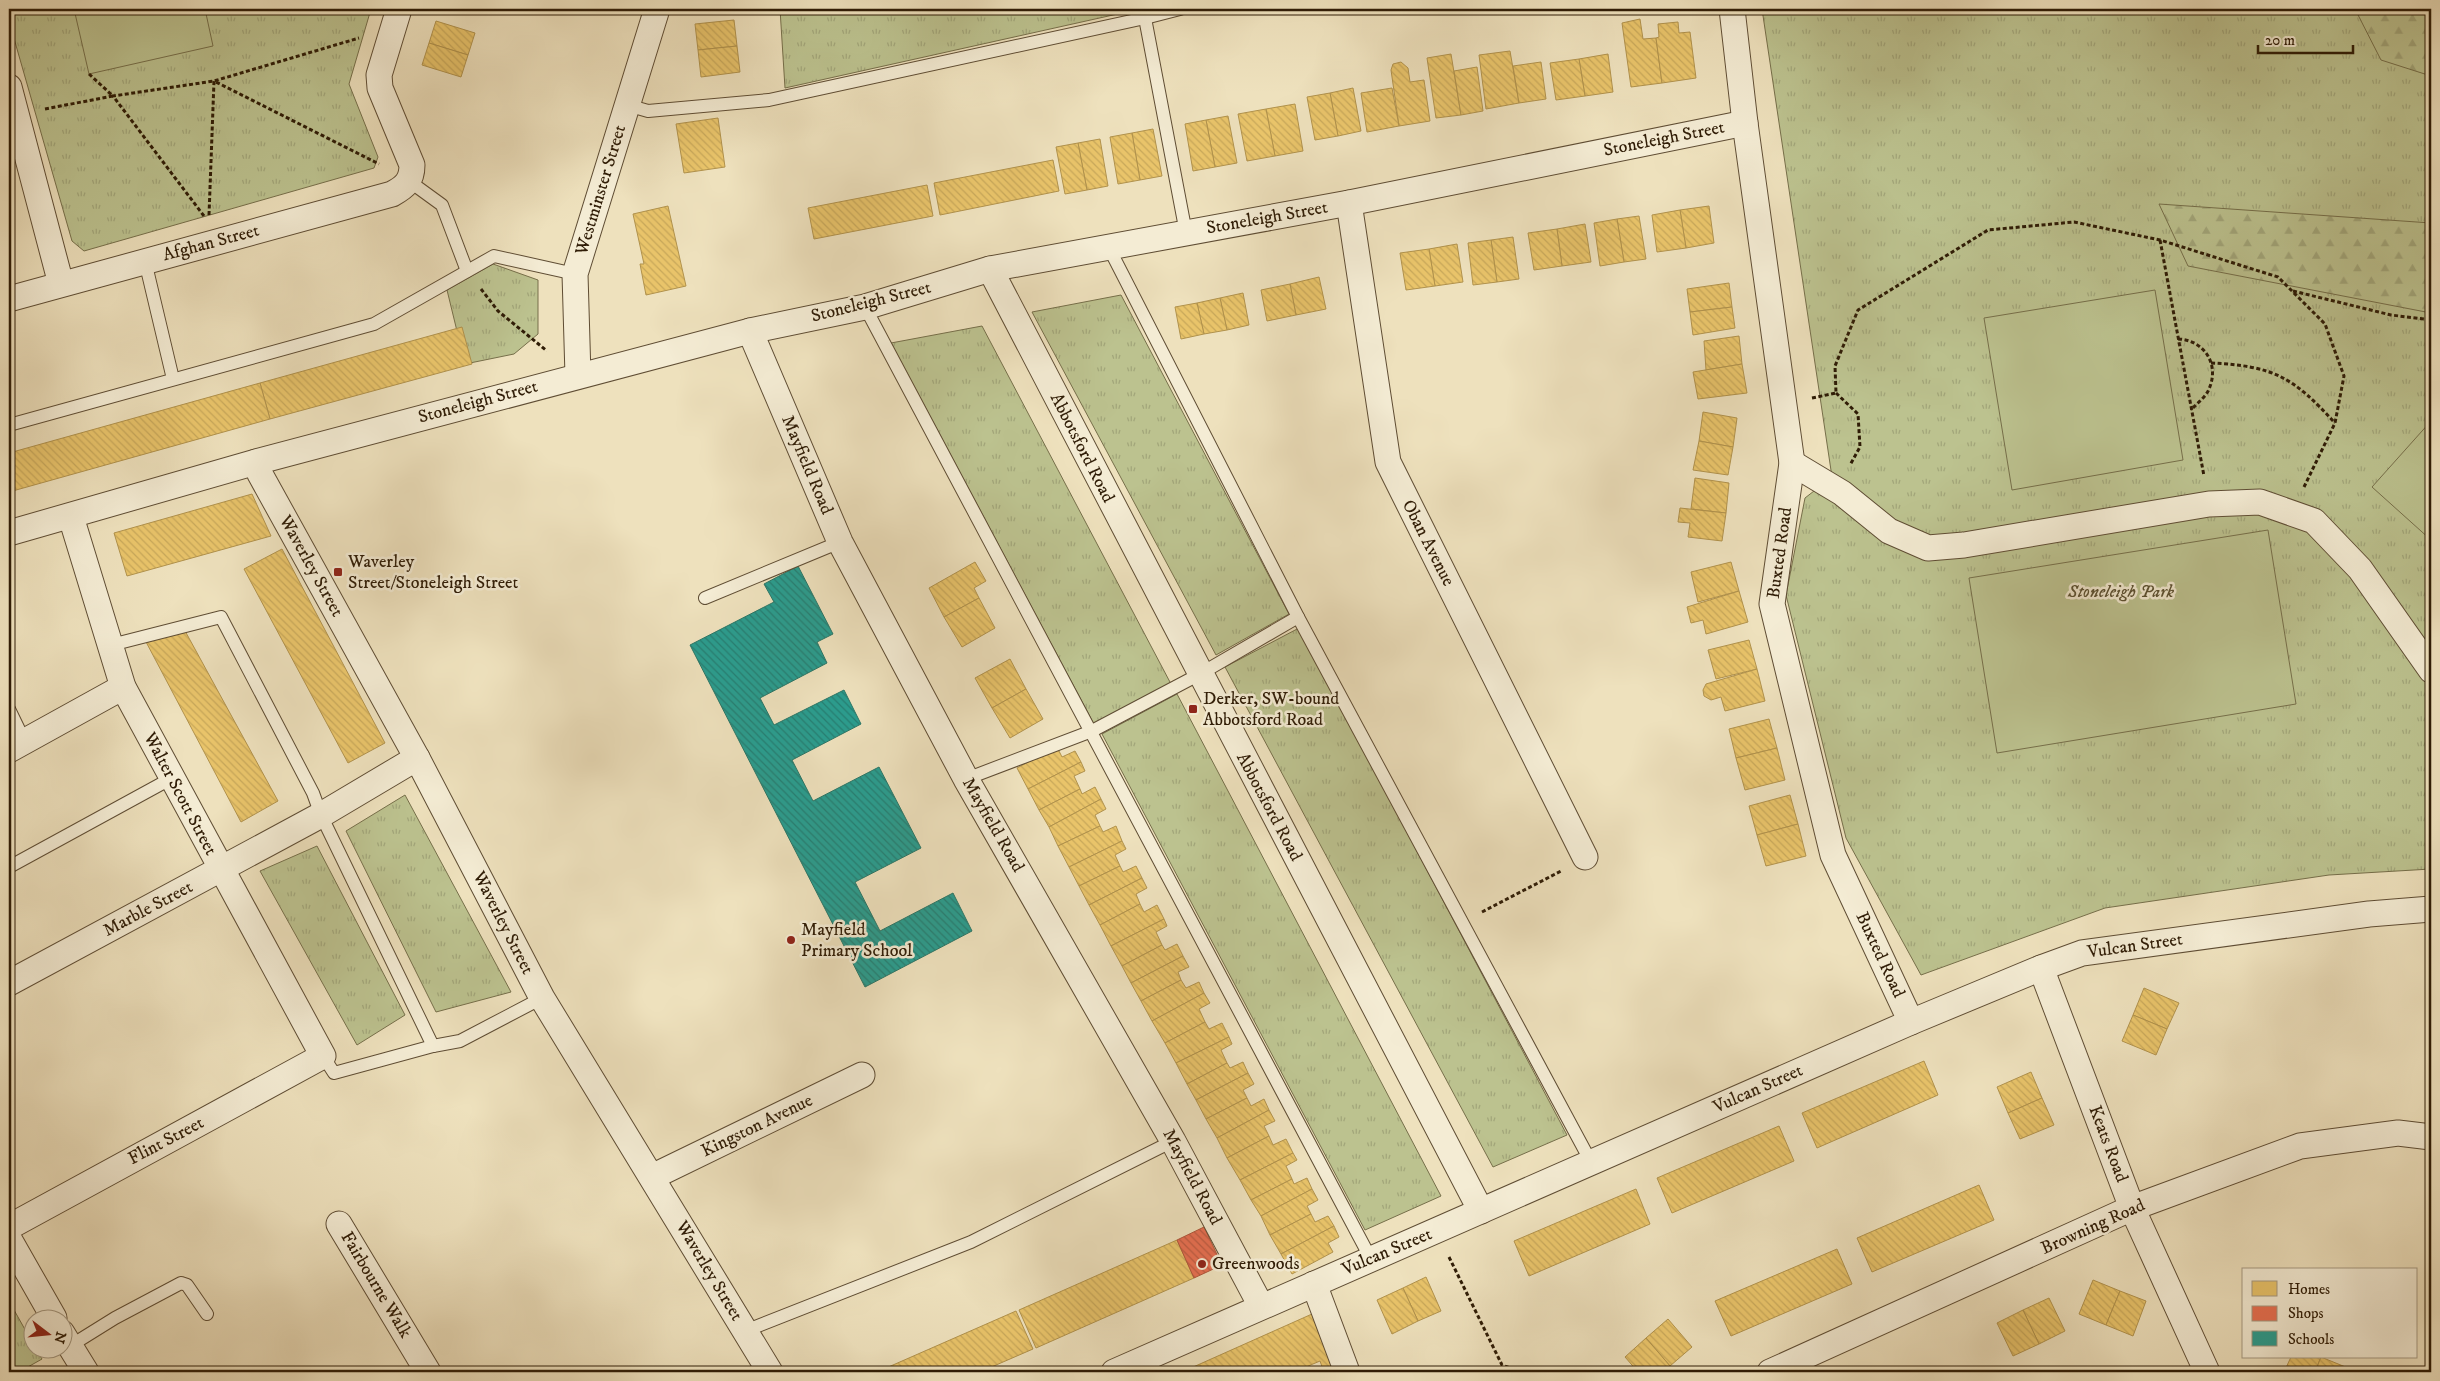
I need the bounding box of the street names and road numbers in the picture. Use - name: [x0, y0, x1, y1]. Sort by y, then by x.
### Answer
- street label: Stoneleigh Street: [1602, 116, 1727, 162]
- street label: Westminster Street: [570, 122, 631, 259]
- street label: Stoneleigh Street: [1205, 196, 1330, 239]
- street label: Afghan Street: [160, 220, 262, 266]
- street label: Stoneleigh Street: [809, 276, 933, 328]
- street label: Stoneleigh Street: [416, 375, 540, 429]
- street label: Abbotsford Road: [1045, 390, 1119, 506]
- street label: Mayfield Road: [776, 412, 838, 518]
- street label: Oban Avenue: [1397, 496, 1459, 590]
- street label: Buxted Road: [1763, 506, 1797, 600]
- street label: Waverley Street: [274, 511, 348, 621]
- street label: Walter Scott Street: [138, 728, 222, 859]
- street label: Abbotsford Road: [1231, 749, 1307, 865]
- street label: Mayfield Road: [957, 774, 1029, 876]
- street label: Waverley Street: [467, 867, 538, 978]
- street label: Marble Street: [99, 876, 197, 942]
- street label: Buxted Road: [1851, 909, 1909, 1001]
- street label: Vulcan Street: [2085, 928, 2184, 964]
- street label: Vulcan Street: [1709, 1059, 1806, 1119]
- street label: Kingston Avenue: [698, 1090, 816, 1162]
- street label: Keats Road: [2083, 1102, 2133, 1186]
- street label: Flint Street: [124, 1112, 208, 1170]
- street label: Mayfield Road: [1157, 1125, 1227, 1229]
- street label: Browning Road: [2038, 1194, 2148, 1260]
- street label: Waverley Street: [670, 1216, 748, 1325]
- street label: Vulcan Street: [1338, 1223, 1436, 1281]
- street label: Fairbourne Walk: [336, 1228, 416, 1342]

